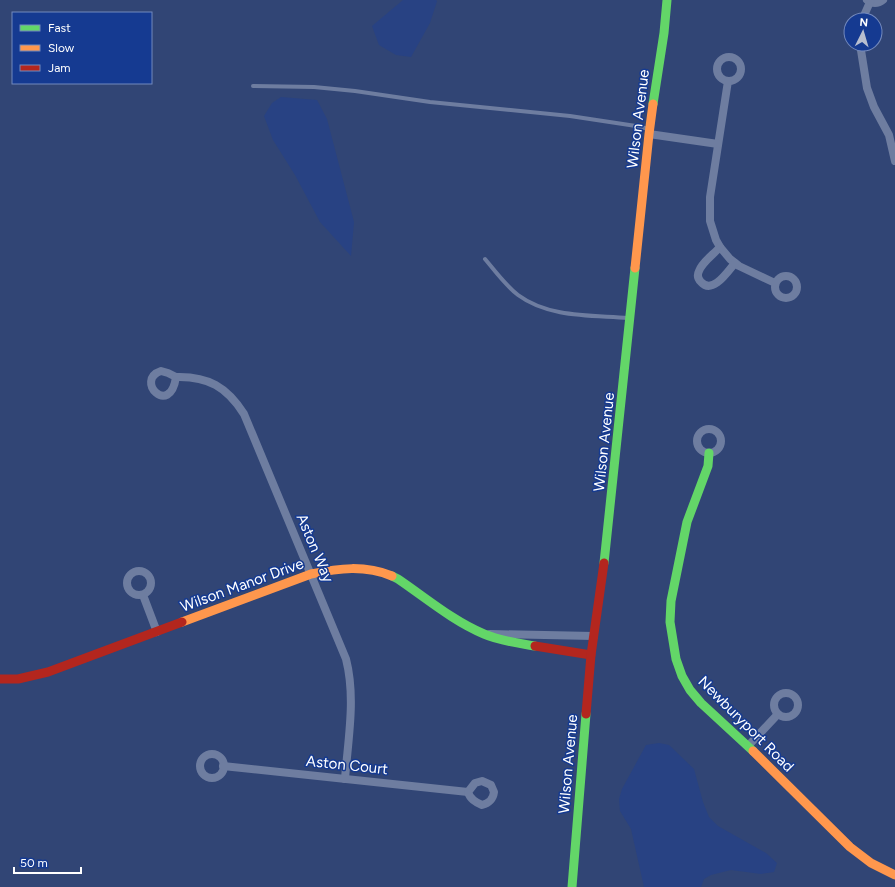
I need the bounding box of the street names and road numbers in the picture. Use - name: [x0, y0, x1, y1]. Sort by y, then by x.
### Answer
- street label: Wilson Avenue: [623, 68, 653, 170]
- street label: Wilson Avenue: [590, 391, 618, 493]
- street label: Aston Way: [292, 511, 338, 585]
- street label: Wilson Manor Drive: [178, 554, 306, 616]
- street label: Newburyport Road: [694, 672, 798, 776]
- street label: Wilson Avenue: [555, 714, 581, 814]
- street label: Aston Court: [305, 752, 389, 778]

